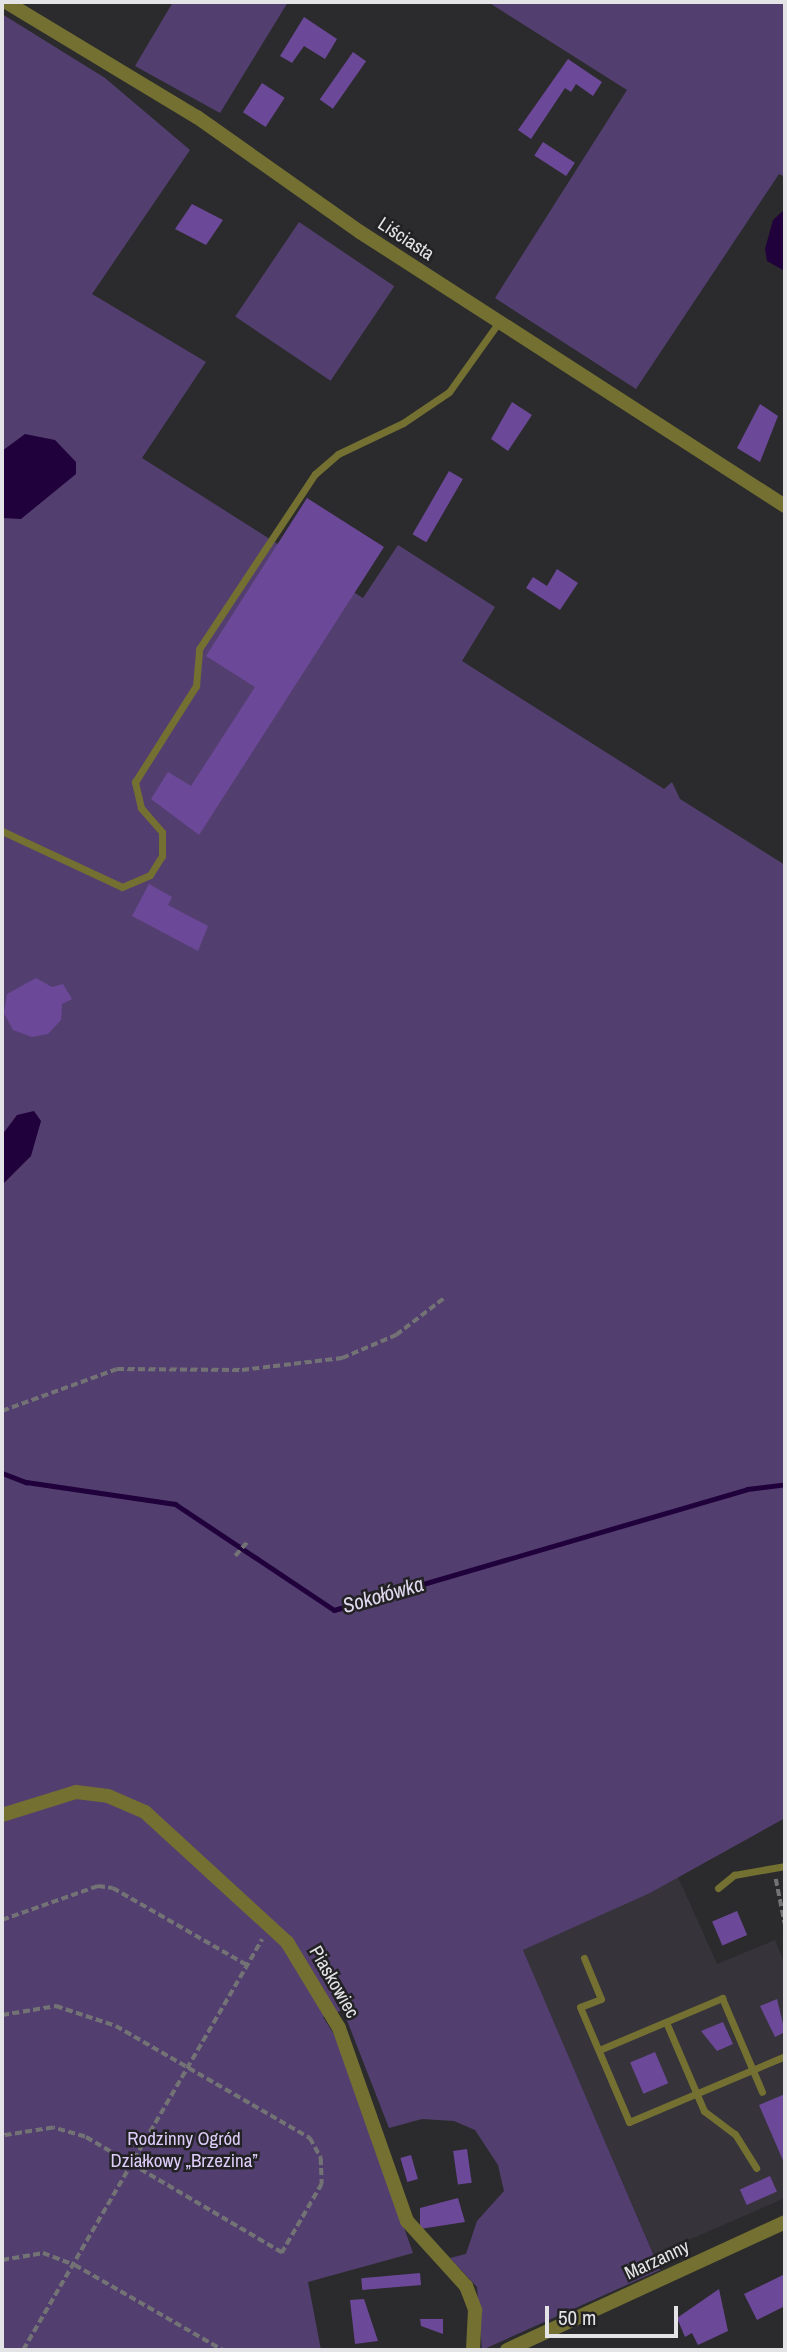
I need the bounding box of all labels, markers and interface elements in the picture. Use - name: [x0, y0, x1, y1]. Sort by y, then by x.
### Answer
- street label: Liściasta: [374, 212, 438, 266]
- water label: Sokołówka: [340, 1571, 426, 1619]
- street label: Piaskowiec: [304, 1942, 364, 2022]
- park label: Rodzinny Ogród Działkowy „Brzezina”: [110, 2128, 258, 2172]
- street label: Marzanny: [621, 2235, 693, 2285]
- scale bar: [549, 2292, 682, 2336]
- text: 50 m: [558, 2303, 596, 2332]

